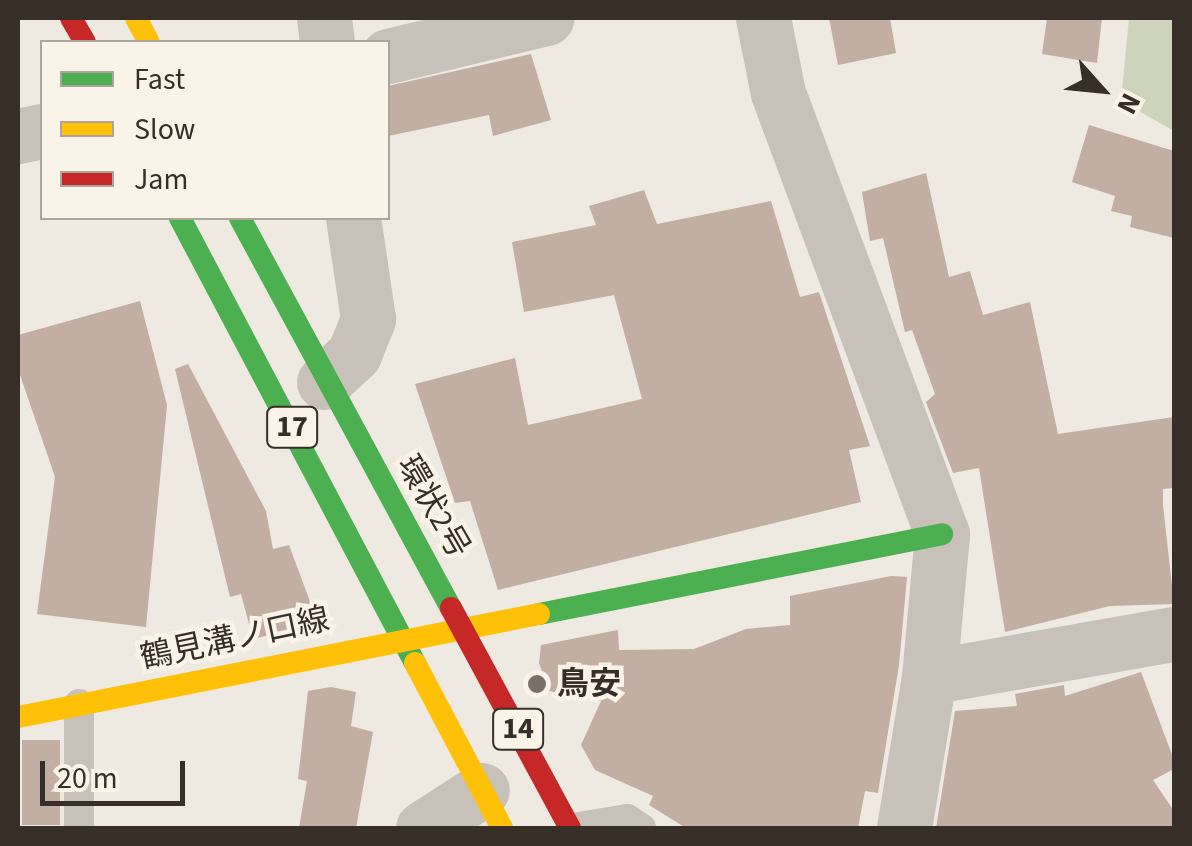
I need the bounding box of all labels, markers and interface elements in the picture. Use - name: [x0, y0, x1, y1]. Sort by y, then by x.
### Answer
- legend: [40, 40, 390, 220]
- north arrow: [1052, 40, 1152, 140]
- text: Fast: [134, 58, 185, 101]
- text: N: [1107, 86, 1151, 121]
- text: Slow: [134, 108, 195, 151]
- text: Jam: [134, 158, 188, 201]
- road number: 17: [264, 402, 320, 452]
- street label: 環状2号: [388, 449, 478, 565]
- street label: 鶴見溝ノ口線: [137, 600, 333, 678]
- place label: 鳥安: [557, 665, 621, 703]
- marker: 鳥安: [526, 673, 548, 695]
- road number: 14: [490, 704, 546, 754]
- scale bar: [45, 741, 190, 803]
- text: 20 m: [57, 757, 118, 800]

